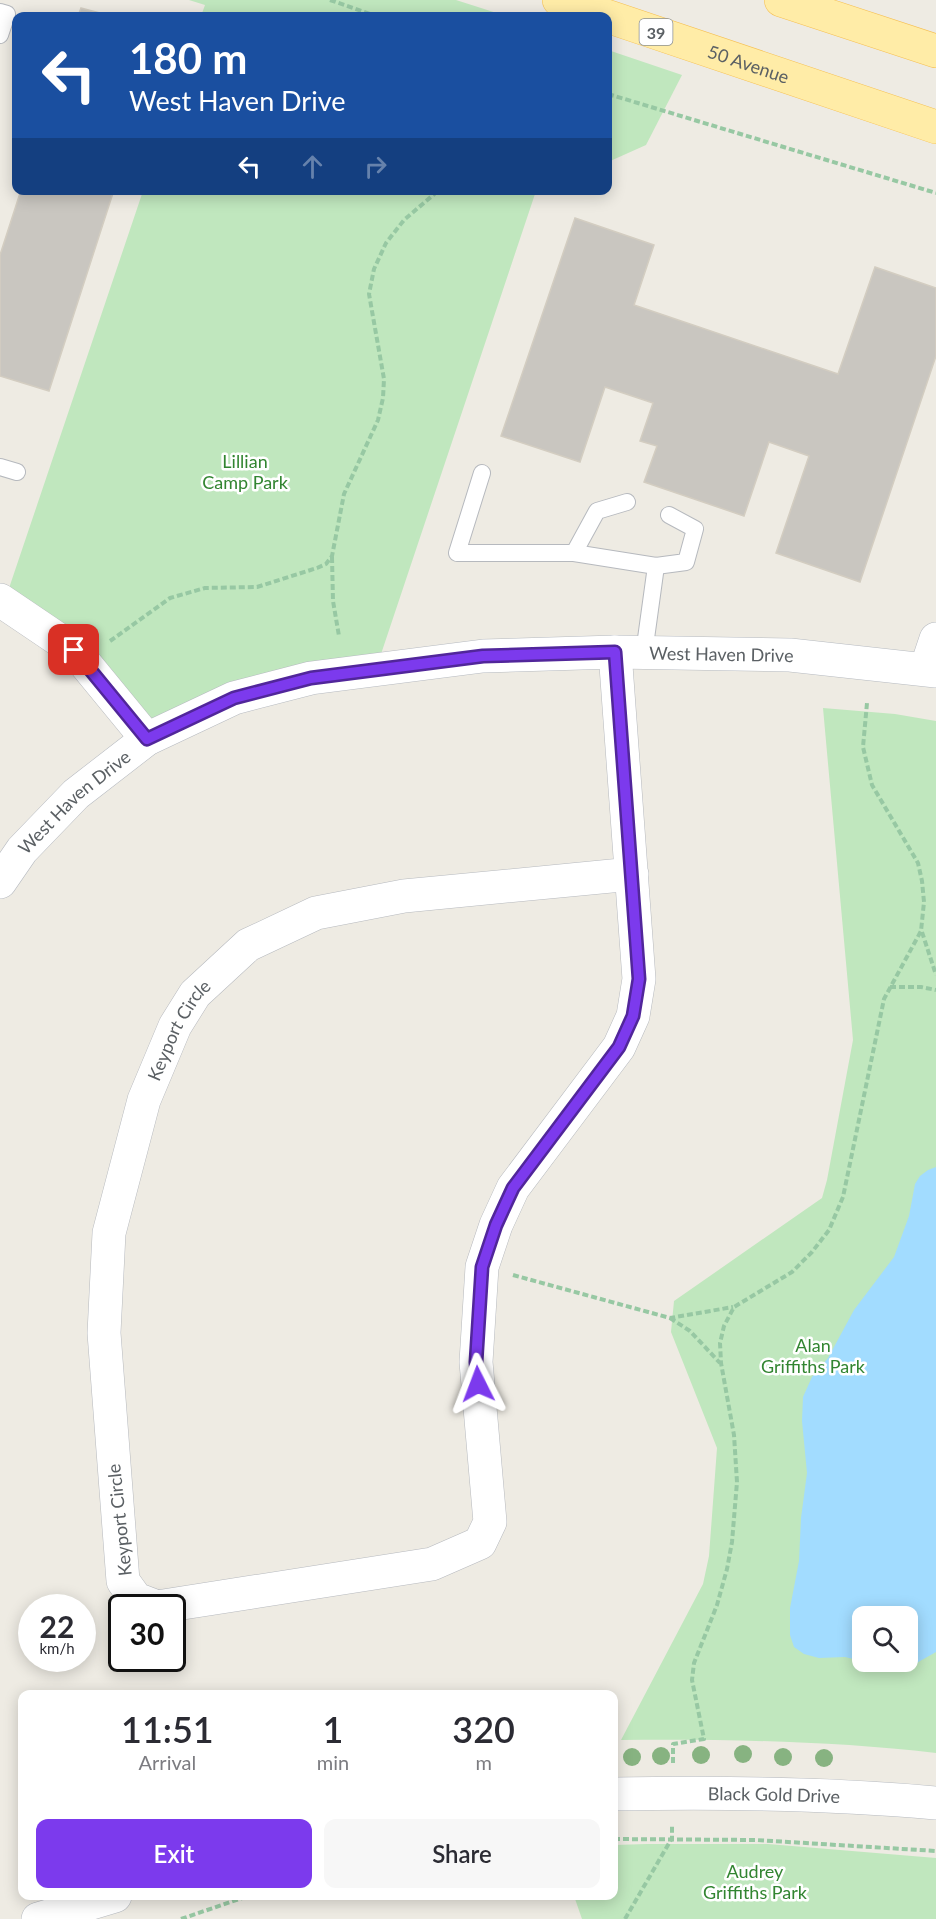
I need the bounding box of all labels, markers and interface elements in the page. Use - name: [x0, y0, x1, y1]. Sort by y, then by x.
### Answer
- road number: 39: [640, 19, 672, 45]
- text: 180 m: [129, 33, 247, 83]
- icon: left: [30, 36, 108, 114]
- street label: 50 Avenue: [705, 40, 792, 88]
- text: West Haven Drive: [129, 84, 345, 117]
- icon: left: [233, 150, 266, 183]
- icon: ahead: [296, 150, 329, 183]
- icon: right: [359, 150, 392, 183]
- park label: Lillian Camp Park: [202, 450, 289, 493]
- pin: [48, 624, 99, 675]
- icon: arrive: [57, 633, 90, 666]
- street label: West Haven Drive: [649, 642, 794, 666]
- street label: West Haven Drive: [13, 745, 135, 858]
- street label: Keyport Circle: [142, 975, 215, 1084]
- park label: Alan Griffiths Park: [761, 1334, 866, 1377]
- position arrow: [446, 1352, 510, 1416]
- street label: Keyport Circle: [102, 1463, 136, 1577]
- speed limit sign: 30: [108, 1594, 186, 1672]
- map controls: [852, 1606, 918, 1672]
- button: search: [852, 1606, 918, 1672]
- text: 22: [40, 1608, 74, 1644]
- text: km/h: [39, 1639, 75, 1657]
- text: 11:51: [121, 1707, 214, 1751]
- text: 1: [323, 1707, 343, 1751]
- text: 320: [452, 1707, 515, 1751]
- text: Arrival: [139, 1750, 196, 1774]
- text: min: [317, 1750, 349, 1774]
- text: m: [475, 1750, 492, 1774]
- street label: Black Gold Drive: [708, 1782, 841, 1807]
- button: Exit: [36, 1819, 312, 1888]
- button: Share: [324, 1819, 600, 1888]
- park label: Audrey Griffiths Park: [703, 1860, 808, 1903]

